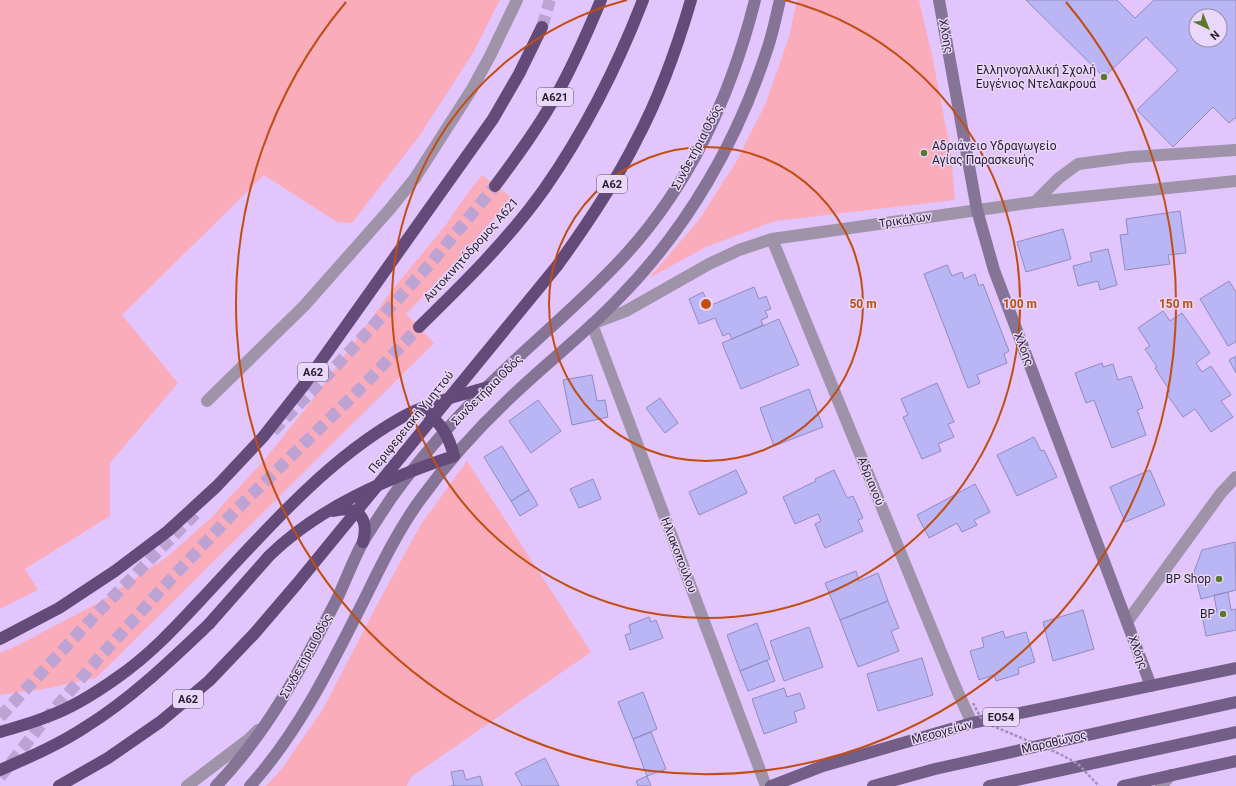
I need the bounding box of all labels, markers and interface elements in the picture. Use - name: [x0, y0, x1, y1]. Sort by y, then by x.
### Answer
- north arrow: [1188, 8, 1228, 48]
- street label: Χλόης: [936, 18, 956, 54]
- text: N: [1207, 28, 1222, 43]
- place label: Ελληνογαλλική Σχολή Ευγένιος Ντελακρουά: [976, 63, 1096, 91]
- marker: Ελληνογαλλική Σχολή Ευγένιος Ντελακρουά: [1099, 72, 1109, 82]
- road number: Α621: [537, 88, 573, 106]
- street label: Συνδετήρια Οδός: [669, 102, 725, 192]
- place label: Αδριάνειο Υδραγωγείο Αγίας Παρασκευής: [932, 139, 1057, 167]
- marker: Αδριάνειο Υδραγωγείο Αγίας Παρασκευής: [919, 148, 929, 158]
- road number: Α62: [597, 175, 627, 193]
- street label: Αυτοκινητόδρομος Α621: [421, 195, 521, 305]
- street label: Τρικάλων: [878, 209, 932, 231]
- centre of rings: [699, 297, 713, 311]
- text: 50 m: [849, 297, 877, 311]
- text: 100 m: [1003, 297, 1037, 311]
- text: 150 m: [1159, 297, 1193, 311]
- street label: Χλόης: [1011, 330, 1037, 368]
- street label: Συνδετήρια Οδός: [449, 352, 525, 428]
- road number: Α62: [298, 363, 328, 381]
- street label: Περιφερειακή Υμηττού: [365, 368, 457, 476]
- street label: Αδριανού: [855, 455, 887, 507]
- street label: Ηλιακοπούλου: [658, 515, 700, 595]
- place label: BP Shop: [1166, 572, 1211, 586]
- marker: BP Shop: [1214, 574, 1224, 584]
- place label: BP: [1200, 607, 1215, 621]
- marker: BP: [1218, 609, 1228, 619]
- street label: Συνδετήρια Οδός: [277, 611, 335, 701]
- street label: Χλόης: [1126, 633, 1150, 671]
- road number: Α62: [173, 690, 203, 708]
- road number: ΕΟ54: [983, 708, 1019, 726]
- street label: Μεσογείων: [910, 717, 974, 747]
- street label: Μαραθώνος: [1020, 728, 1088, 756]

